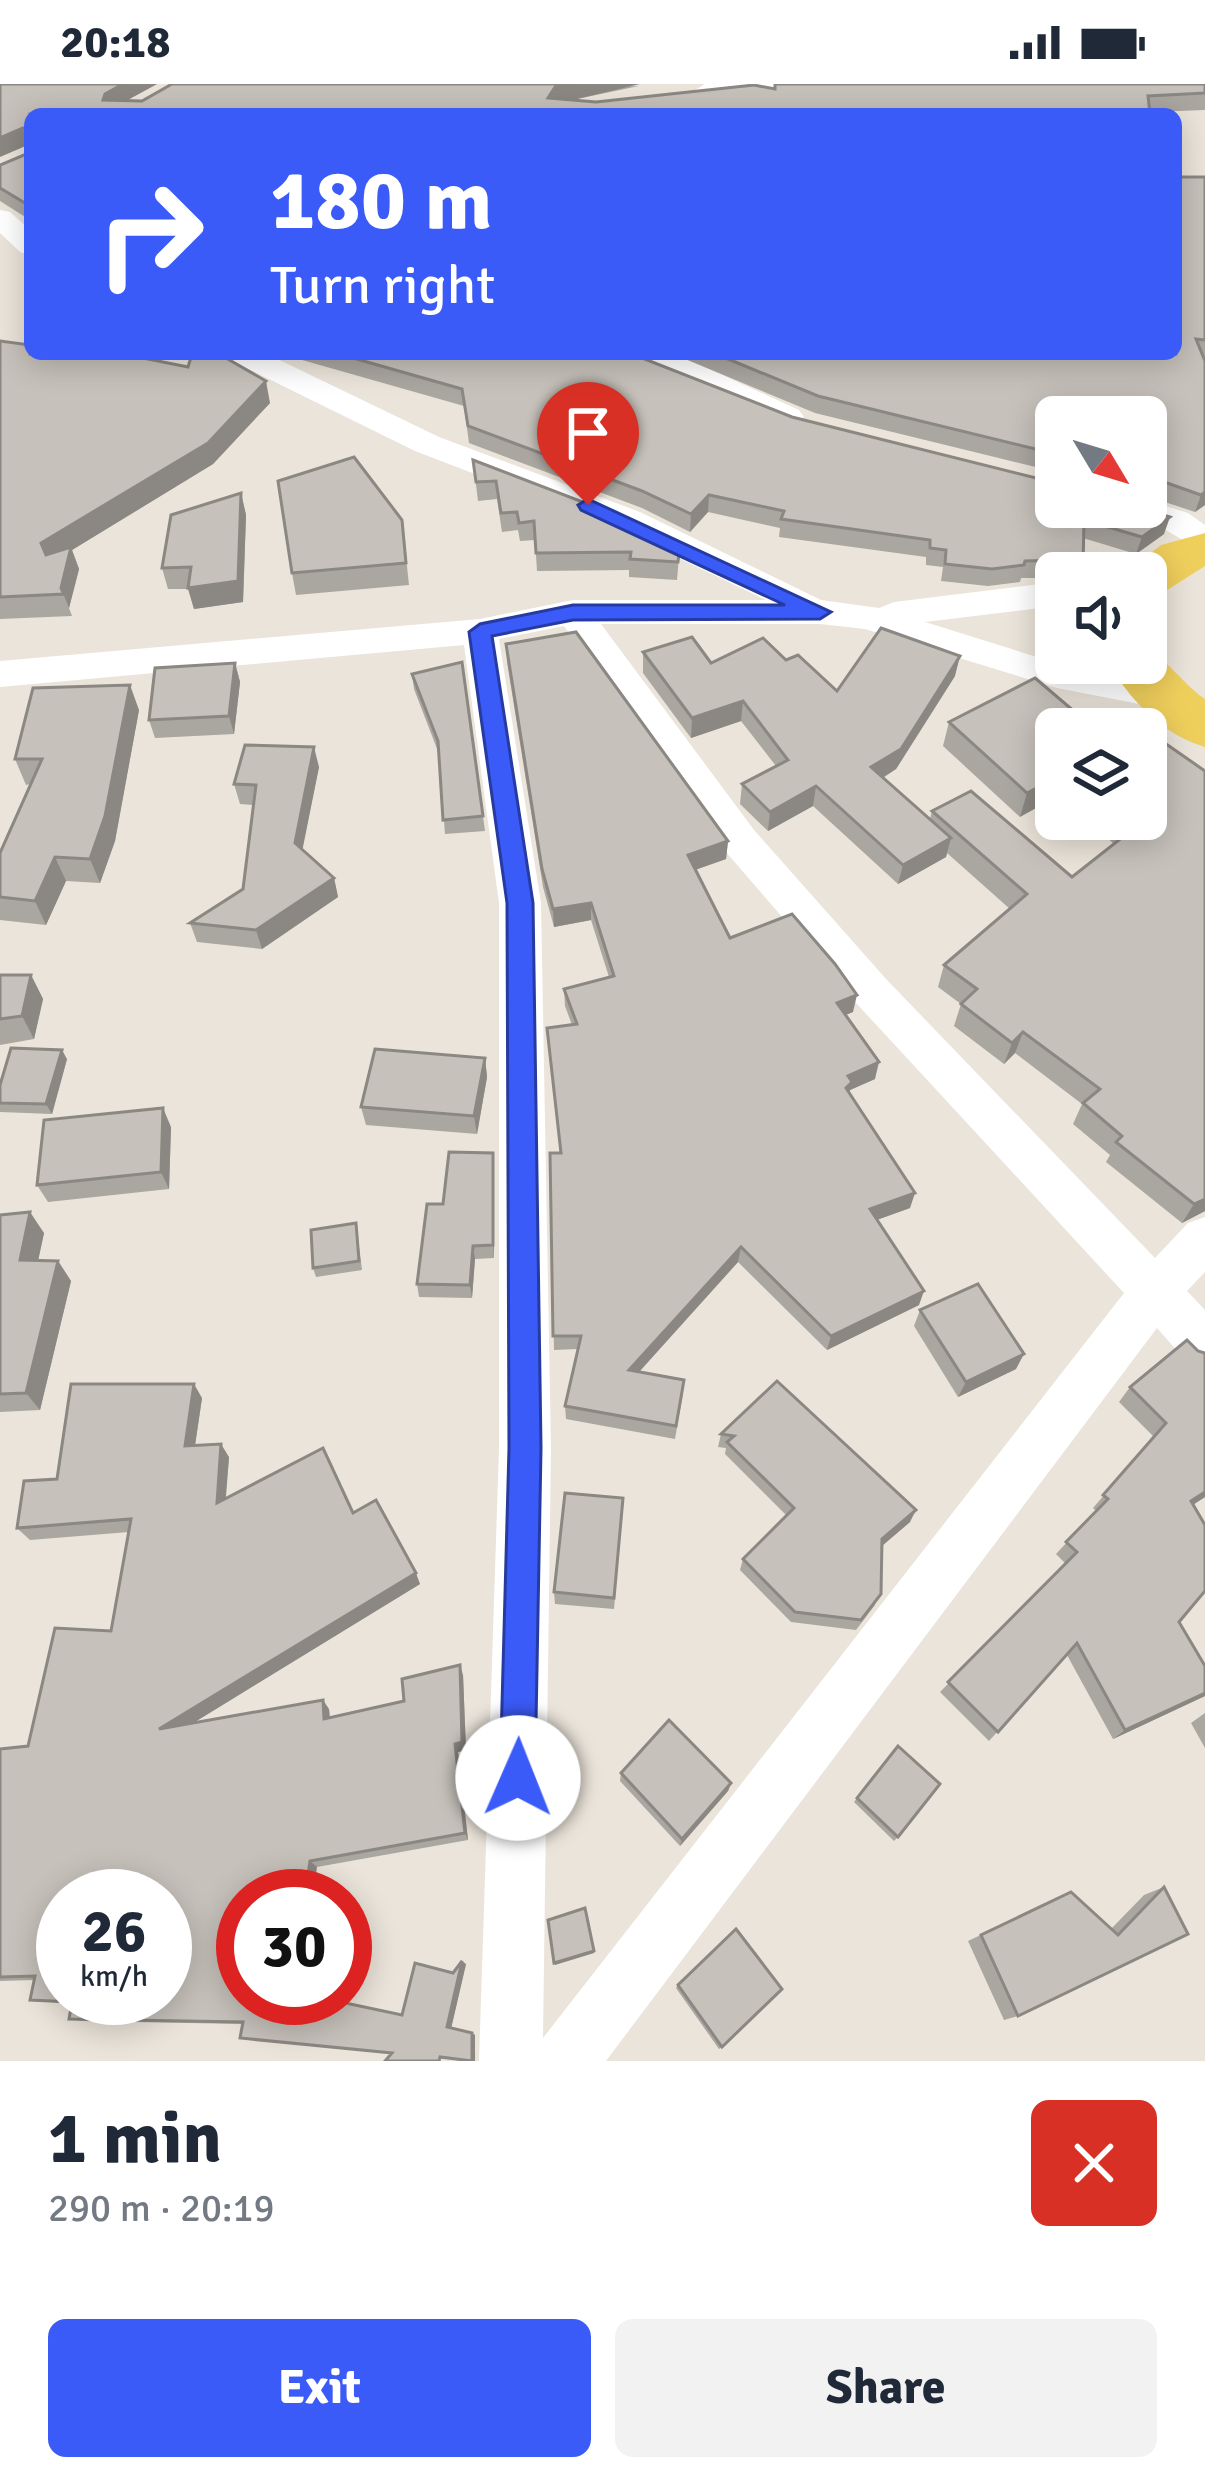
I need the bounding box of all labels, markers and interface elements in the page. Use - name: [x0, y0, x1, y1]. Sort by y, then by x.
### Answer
- text: 20:18: [60, 15, 170, 70]
- text: 180 m: [270, 149, 492, 253]
- icon: right: [72, 156, 228, 312]
- text: Turn right: [270, 252, 495, 319]
- pin: [537, 382, 639, 505]
- north arrow: [1035, 396, 1167, 528]
- map controls: [1035, 396, 1167, 840]
- icon: arrive: [555, 400, 621, 466]
- button: sound: [1035, 552, 1167, 684]
- button: layers: [1035, 708, 1167, 840]
- position arrow: [455, 1715, 581, 1841]
- speed limit sign: 30: [216, 1869, 372, 2025]
- text: 26: [82, 1895, 146, 1969]
- text: km/h: [80, 1958, 148, 1995]
- text: 1 min: [48, 2094, 222, 2183]
- button: close: [1031, 2100, 1157, 2226]
- text: 290 m · 20:19: [48, 2184, 275, 2232]
- button: Exit: [48, 2319, 591, 2457]
- button: Share: [615, 2319, 1157, 2457]

